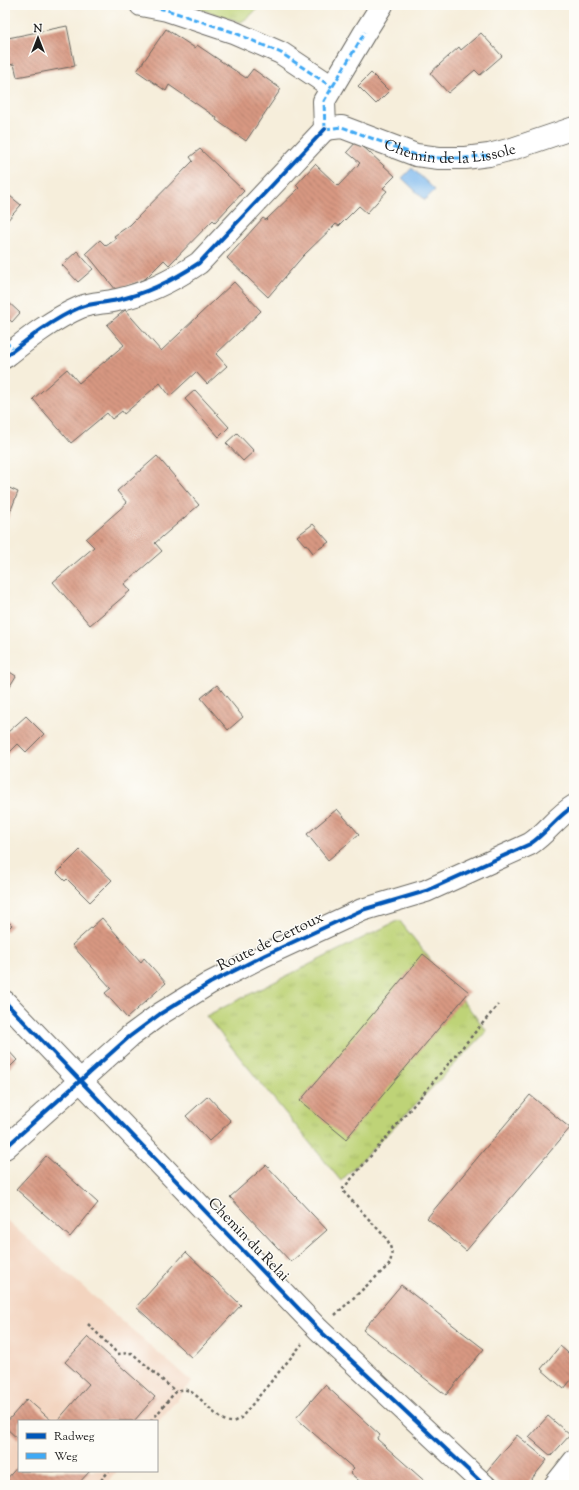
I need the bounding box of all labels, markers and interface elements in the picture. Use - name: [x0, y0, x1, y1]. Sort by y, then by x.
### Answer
- north arrow: [18, 18, 58, 58]
- text: N: [33, 21, 43, 37]
- street label: Chemin de la Lissole: [381, 135, 518, 170]
- street label: Route de Certoux: [214, 908, 327, 977]
- street label: Chemin du Relai: [202, 1193, 293, 1287]
- legend: [18, 1420, 158, 1472]
- text: Radweg: [54, 1428, 95, 1446]
- text: Weg: [54, 1448, 78, 1466]

